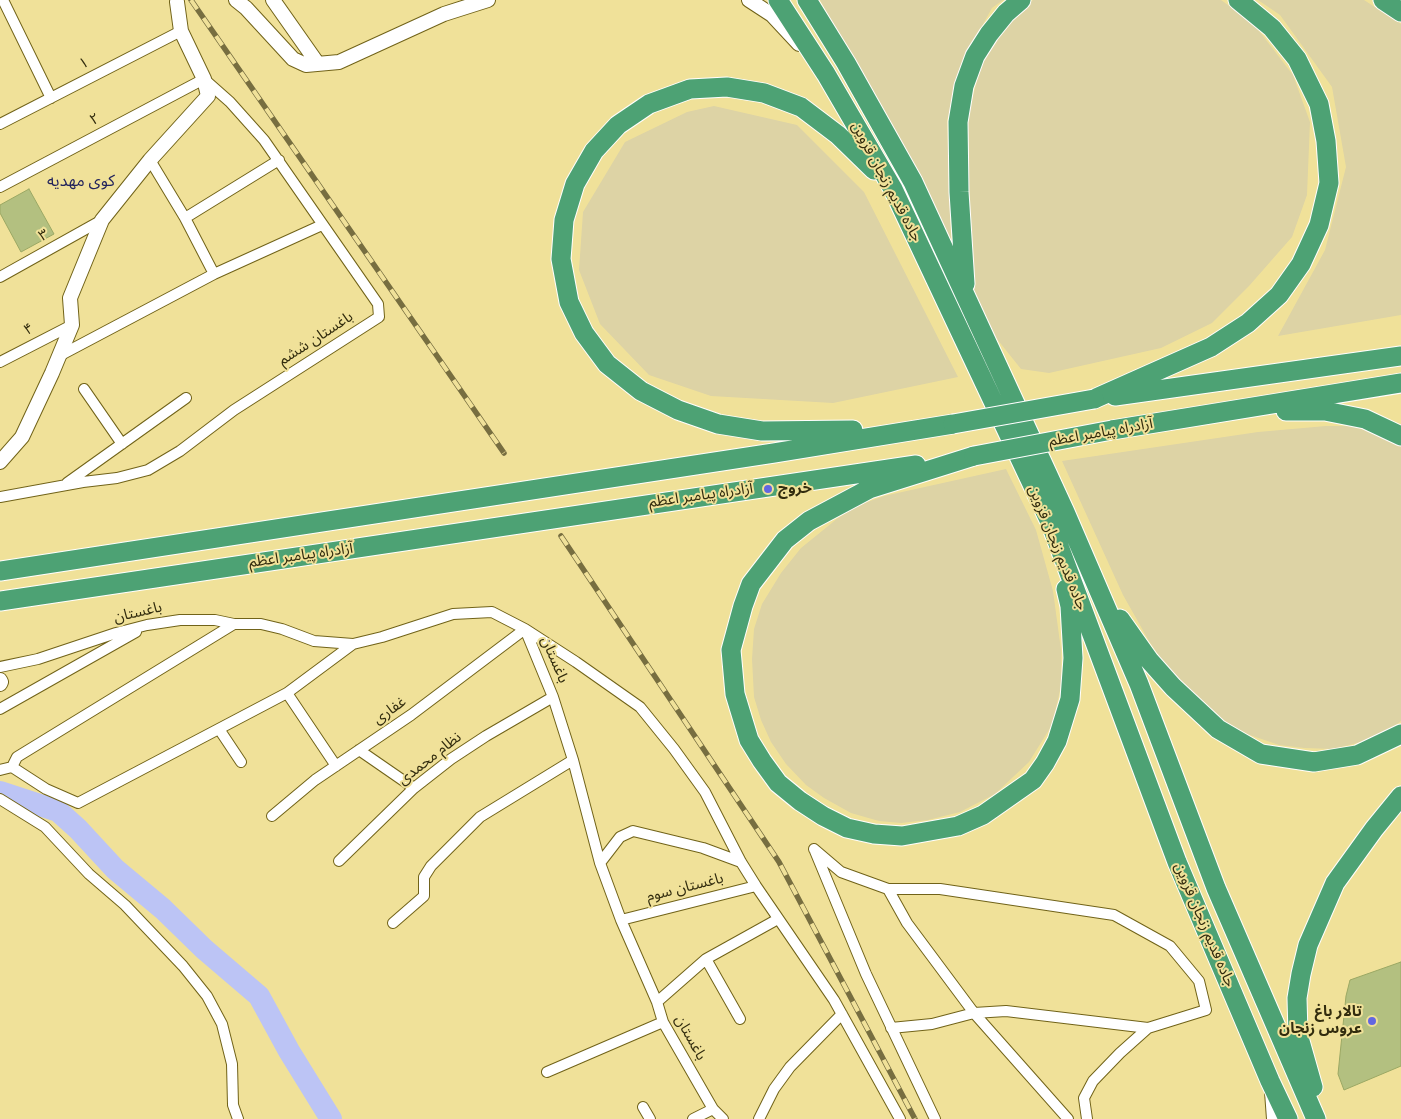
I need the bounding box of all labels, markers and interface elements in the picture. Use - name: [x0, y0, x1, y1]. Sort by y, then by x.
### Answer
- street label: ۱: [76, 54, 92, 74]
- street label: ۲: [87, 110, 103, 130]
- street label: جاده قدیم زنجان قزوین: [847, 119, 925, 245]
- district label: کوی مهدیه: [47, 172, 115, 192]
- street label: ۳: [36, 226, 52, 246]
- street label: باغستان ششم: [275, 308, 357, 370]
- street label: ۴: [21, 320, 37, 340]
- street label: آزادراه پیامبر اعظم: [1048, 415, 1154, 451]
- street label: آزادراه پیامبر اعظم: [648, 480, 754, 512]
- place label: خروج: [778, 480, 812, 498]
- marker: خروج: [762, 483, 774, 495]
- street label: جاده قدیم زنجان قزوین: [1024, 483, 1090, 613]
- street label: آزادراه پیامبر اعظم: [248, 540, 354, 572]
- street label: باغستان: [112, 599, 164, 627]
- street label: باغستان: [536, 634, 572, 686]
- street label: غفاری: [370, 693, 410, 729]
- street label: نظام محمدی: [395, 729, 465, 789]
- street label: جاده قدیم زنجان قزوین: [1170, 860, 1238, 990]
- street label: باغستان سوم: [645, 870, 725, 906]
- place label: تالار باغ عروس زنجان: [1279, 1003, 1362, 1038]
- street label: باغستان: [670, 1012, 710, 1064]
- marker: تالار باغ عروس زنجان: [1366, 1015, 1378, 1027]

